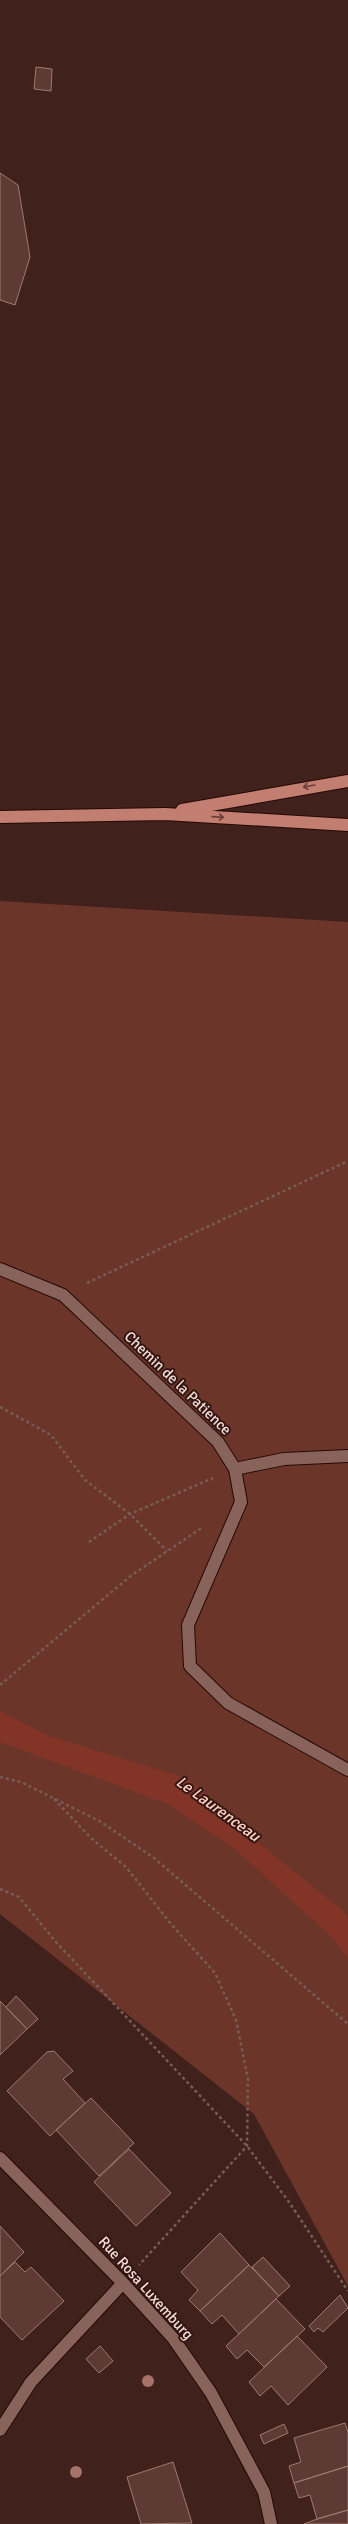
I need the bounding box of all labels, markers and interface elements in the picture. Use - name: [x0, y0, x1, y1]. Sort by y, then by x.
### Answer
- one-way arrow: [303, 782, 316, 790]
- one-way arrow: [211, 814, 224, 821]
- street label: Chemin de la Patience: [121, 1327, 235, 1439]
- water label: Le Laurenceau: [172, 1772, 265, 1847]
- street label: Rue Rosa Luxemburg: [95, 2233, 197, 2343]

